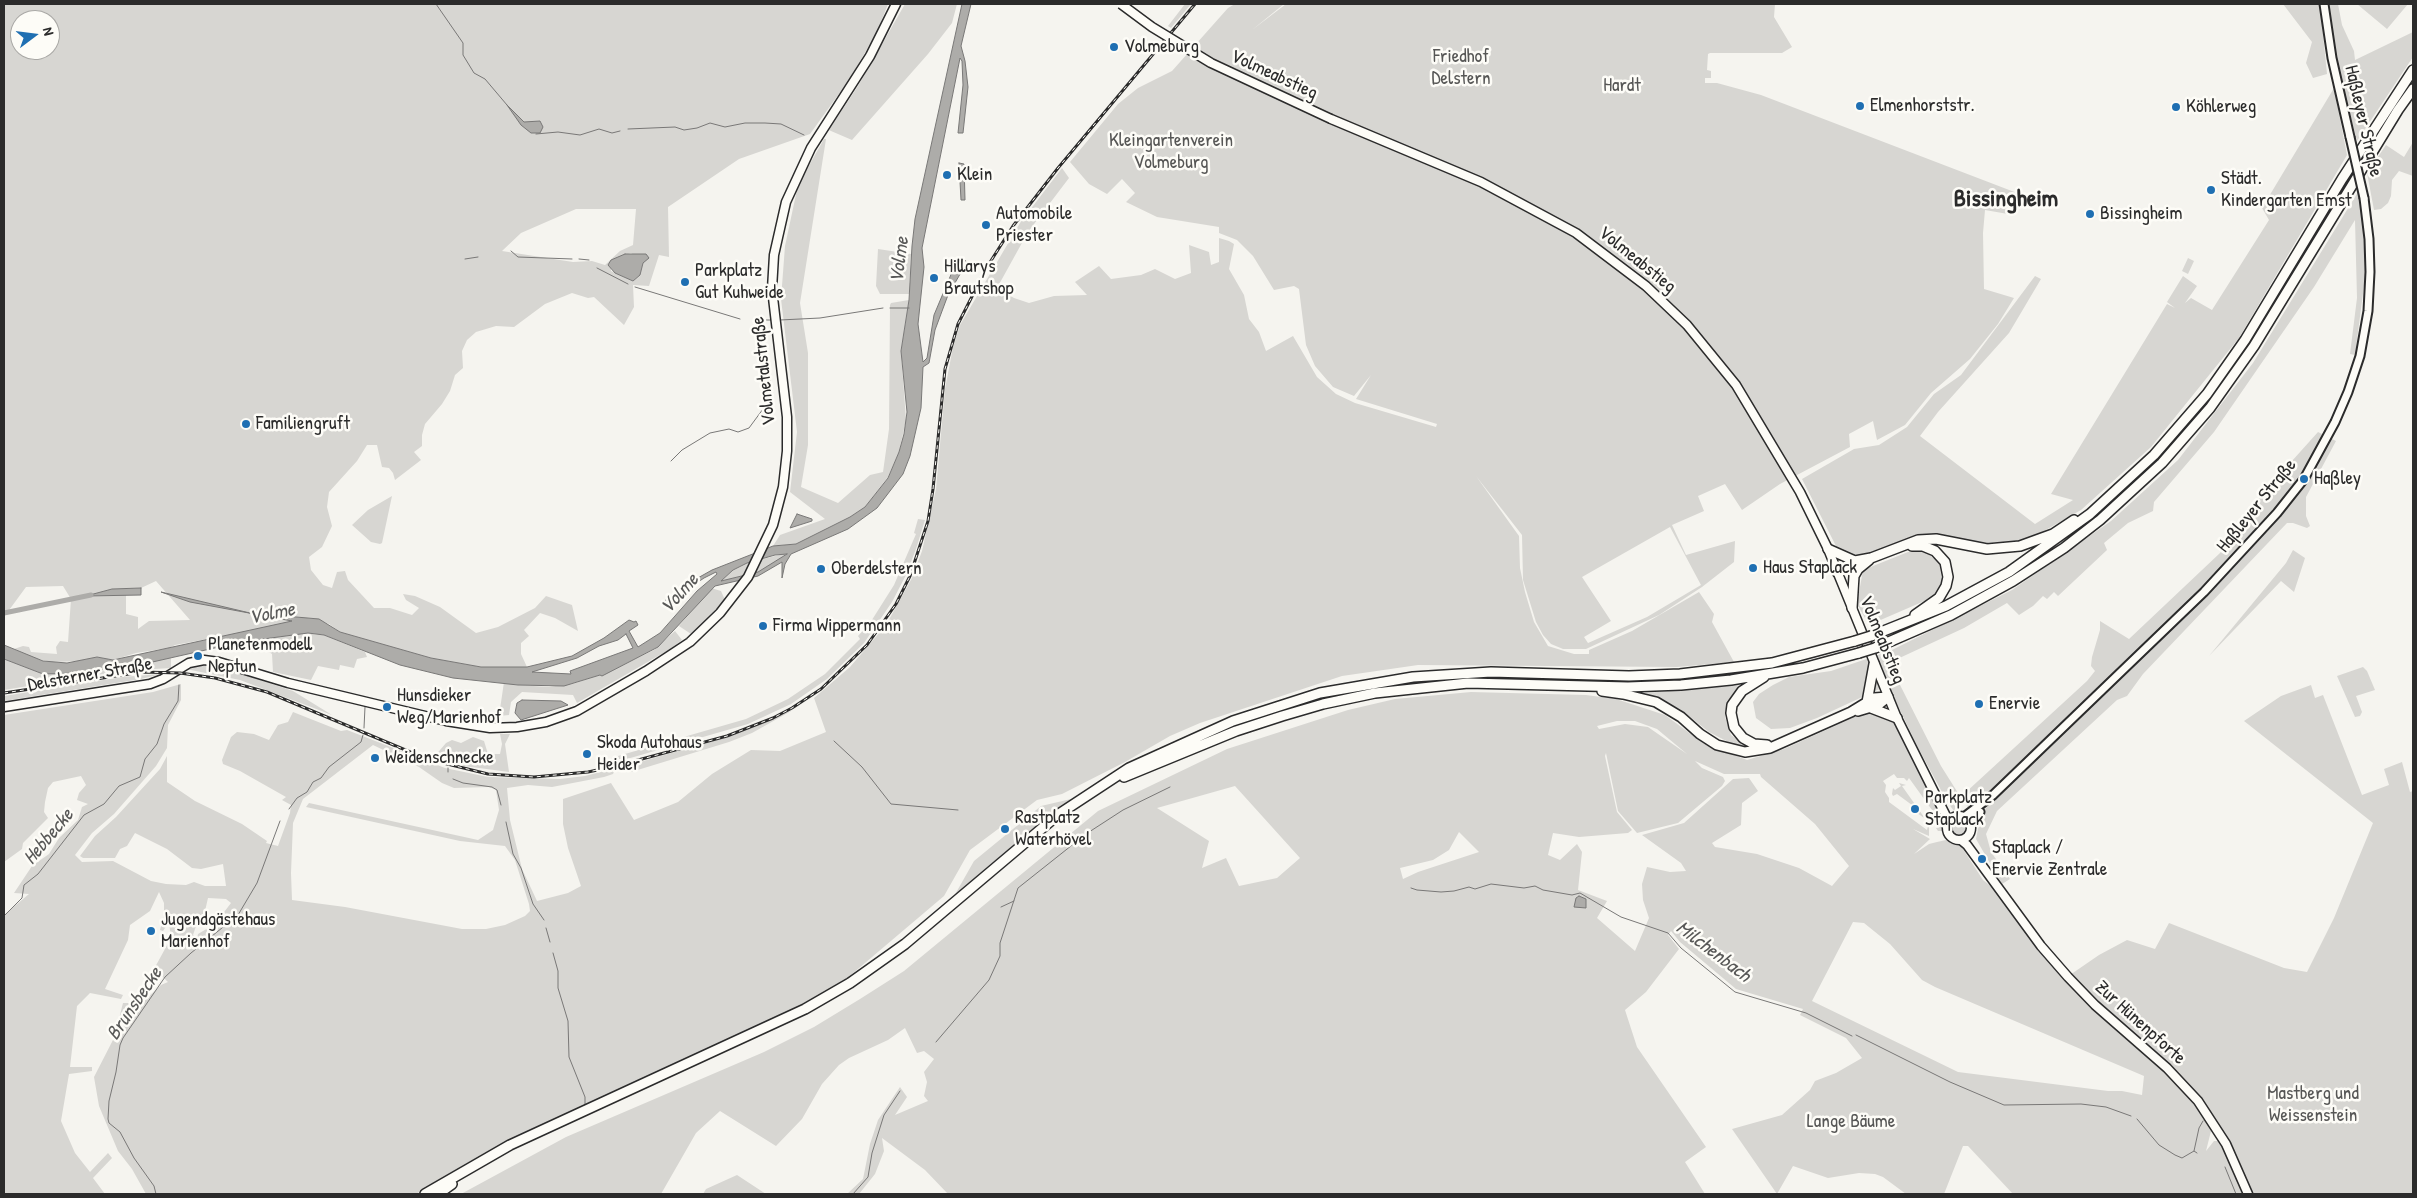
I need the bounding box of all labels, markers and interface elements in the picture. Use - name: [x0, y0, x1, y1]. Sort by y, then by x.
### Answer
- north arrow: [10, 10, 60, 60]
- text: N: [39, 25, 59, 37]
- place label: Volmeburg: [1124, 36, 1199, 58]
- marker: Volmeburg: [1108, 41, 1120, 53]
- street label: Volmeabstieg: [1227, 45, 1321, 105]
- park label: Friedhof Delstern: [1432, 46, 1490, 90]
- street label: Haßleyer Straße: [2339, 63, 2387, 179]
- park label: Hardt: [1603, 75, 1641, 97]
- place label: Elmenhorststr.: [1870, 95, 1975, 117]
- place label: Köhlerweg: [2186, 96, 2256, 118]
- marker: Elmenhorststr.: [1854, 100, 1866, 112]
- marker: Köhlerweg: [2170, 101, 2182, 113]
- park label: Kleingartenverein Volmeburg: [1109, 130, 1233, 174]
- place label: Klein: [957, 164, 992, 186]
- place label: Städt. Kindergarten Emst: [2221, 168, 2352, 212]
- marker: Klein: [941, 169, 953, 181]
- marker: Städt. Kindergarten Emst: [2205, 184, 2217, 196]
- district label: Bissingheim: [1954, 186, 2058, 214]
- place label: Automobile Priester: [996, 203, 1072, 247]
- place label: Bissingheim: [2100, 203, 2183, 225]
- marker: Bissingheim: [2084, 208, 2096, 220]
- marker: Automobile Priester: [980, 219, 992, 231]
- street label: Volmeabstieg: [1594, 222, 1680, 298]
- water label: Volme: [885, 236, 915, 284]
- place label: Hillarys Brautshop: [944, 256, 1014, 300]
- place label: Parkplatz Gut Kuhweide: [695, 260, 784, 304]
- marker: Hillarys Brautshop: [928, 272, 940, 284]
- marker: Parkplatz Gut Kuhweide: [679, 276, 691, 288]
- street label: Volmetalstraße: [747, 316, 781, 426]
- place label: Familiengruft: [256, 413, 350, 435]
- marker: Familiengruft: [240, 418, 252, 430]
- street label: Haßleyer Straße: [2212, 455, 2302, 557]
- place label: Haßley: [2314, 468, 2361, 490]
- marker: Haßley: [2298, 473, 2310, 485]
- place label: Haus Staplack: [1763, 557, 1857, 579]
- place label: Oberdelstern: [831, 558, 922, 580]
- marker: Haus Staplack: [1747, 562, 1759, 574]
- marker: Oberdelstern: [815, 563, 827, 575]
- water label: Volme: [656, 569, 704, 619]
- street label: Volmeabstieg: [1854, 592, 1910, 688]
- water label: Volme: [247, 598, 297, 630]
- place label: Firma Wippermann: [773, 615, 901, 637]
- marker: Firma Wippermann: [757, 620, 769, 632]
- place label: Planetenmodell Neptun: [208, 634, 312, 678]
- marker: Planetenmodell Neptun: [192, 650, 204, 662]
- street label: Delsterner Straße: [26, 653, 154, 697]
- place label: Hunsdieker Weg/Marienhof: [397, 685, 502, 729]
- place label: Enervie: [1989, 693, 2040, 715]
- marker: Enervie: [1973, 698, 1985, 710]
- marker: Hunsdieker Weg/Marienhof: [381, 701, 393, 713]
- place label: Skoda Autohaus Heider: [597, 732, 702, 776]
- place label: Weidenschnecke: [385, 747, 494, 769]
- marker: Skoda Autohaus Heider: [581, 748, 593, 760]
- marker: Weidenschnecke: [369, 752, 381, 764]
- place label: Parkplatz Staplack: [1925, 787, 1992, 831]
- marker: Parkplatz Staplack: [1909, 803, 1921, 815]
- water label: Hebbecke: [19, 804, 79, 870]
- place label: Rastplatz Waterhövel: [1015, 807, 1091, 851]
- marker: Rastplatz Waterhövel: [999, 823, 1011, 835]
- place label: Staplack / Enervie Zentrale: [1992, 837, 2107, 881]
- marker: Staplack / Enervie Zentrale: [1976, 853, 1988, 865]
- place label: Jugendgästehaus Marienhof: [161, 909, 275, 953]
- water label: Milchenbach: [1671, 916, 1755, 988]
- marker: Jugendgästehaus Marienhof: [145, 925, 157, 937]
- water label: Brunsbecke: [102, 963, 168, 1045]
- street label: Zur Hünenpforte: [2090, 976, 2190, 1070]
- park label: Mastberg und Weissenstein: [2267, 1083, 2359, 1127]
- park label: Lange Bäume: [1807, 1111, 1895, 1133]

